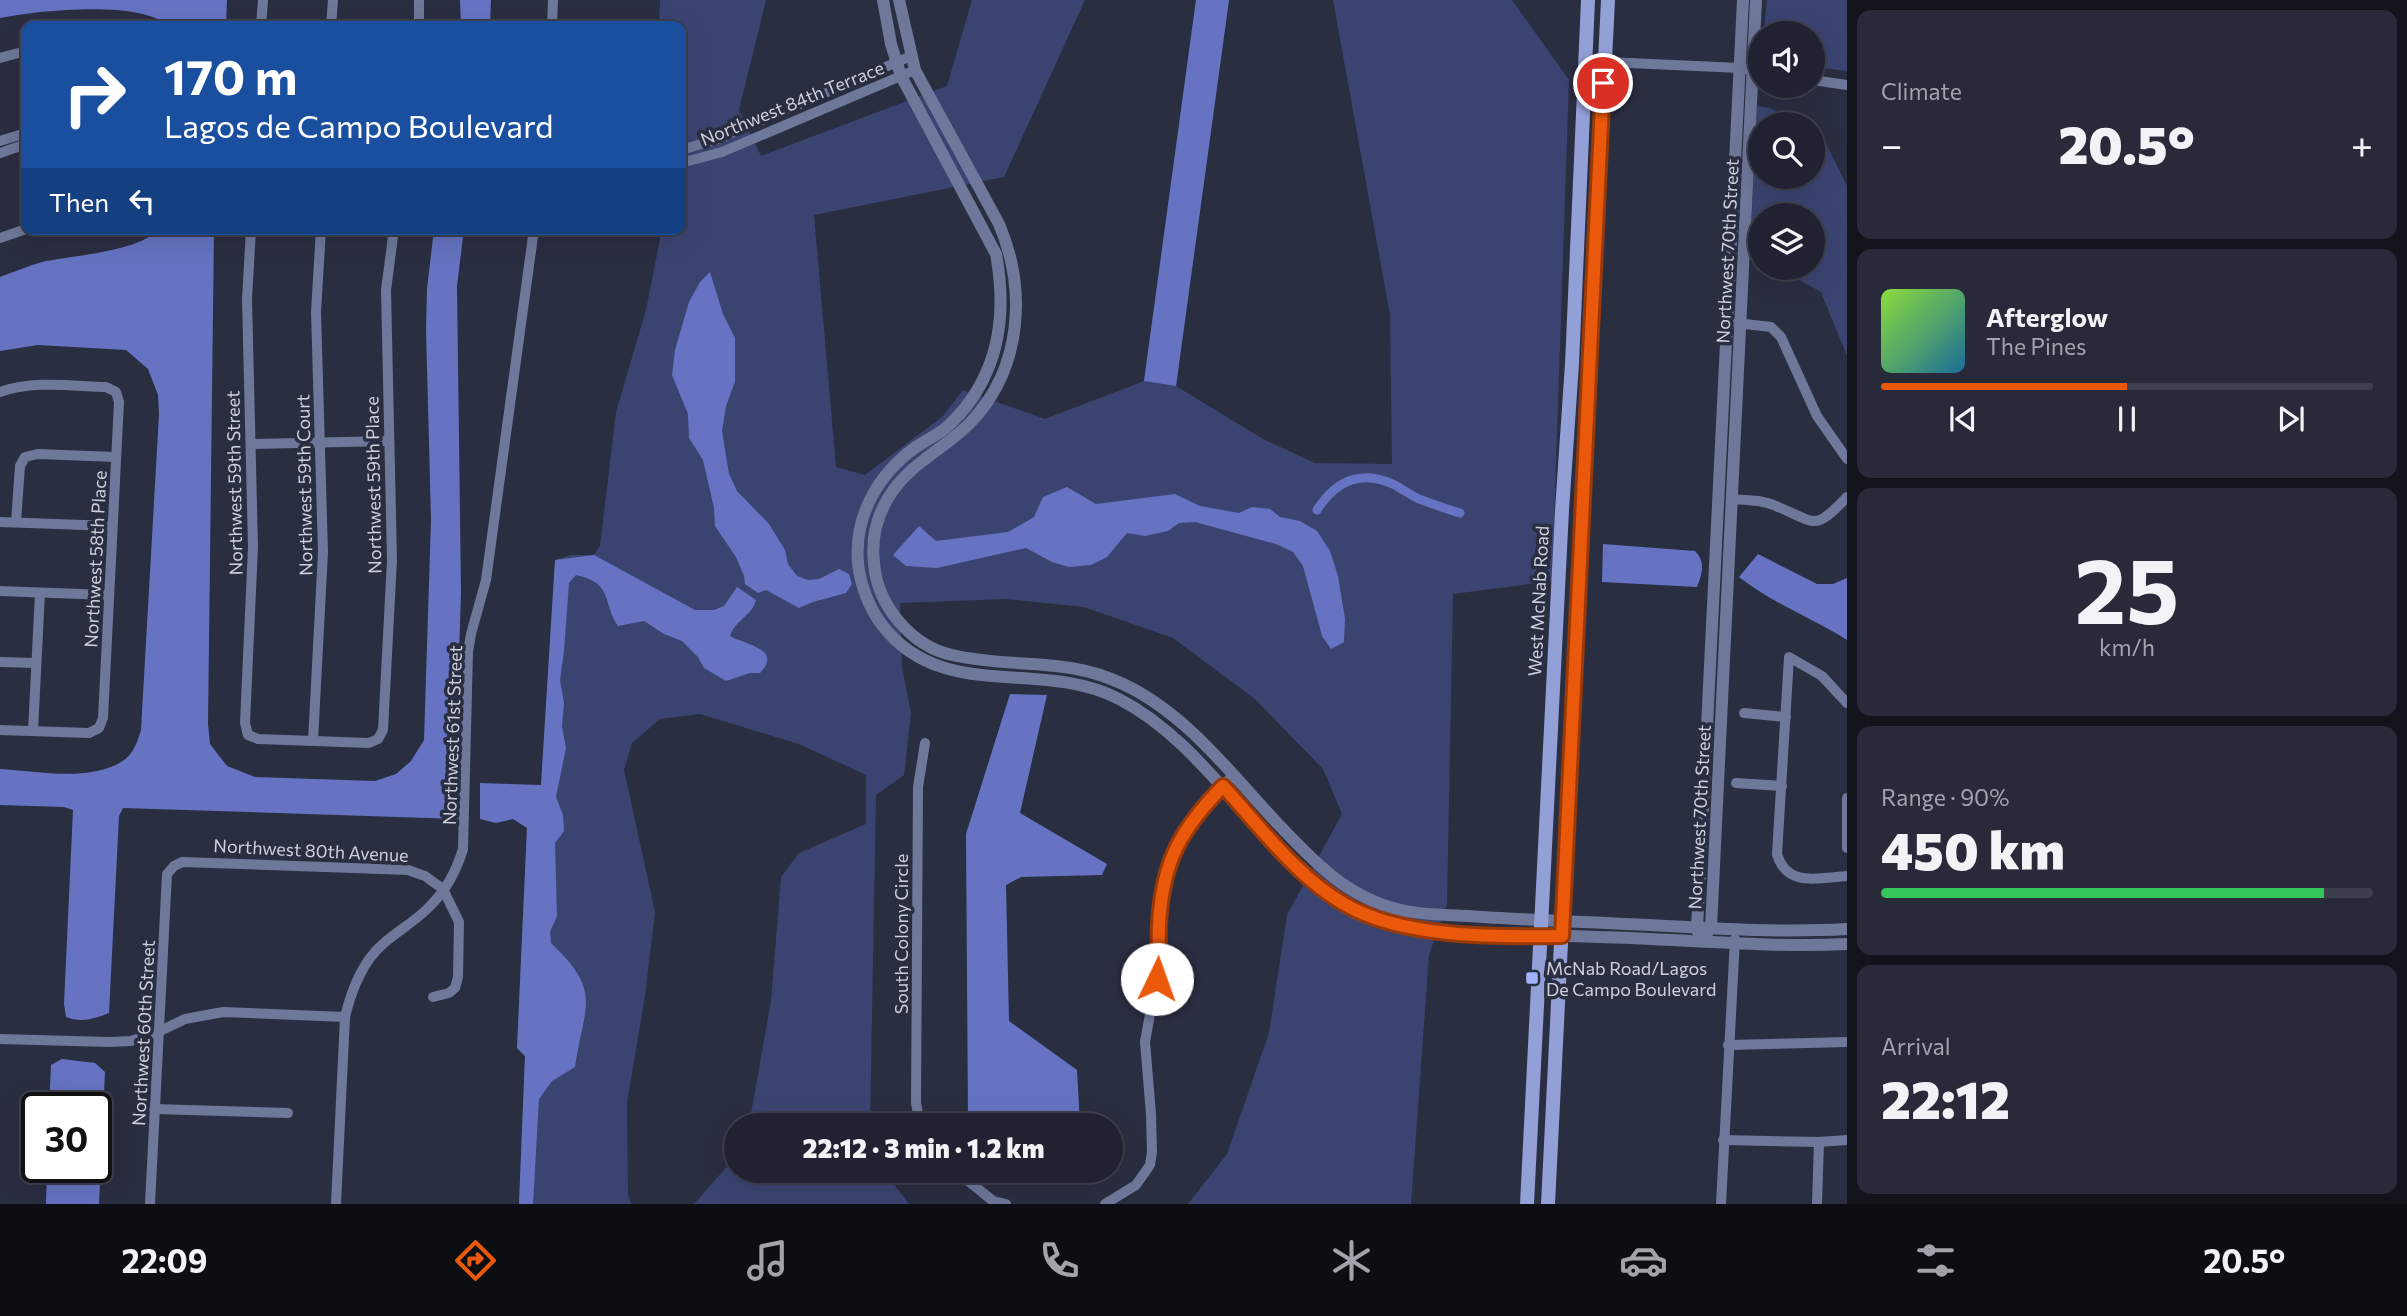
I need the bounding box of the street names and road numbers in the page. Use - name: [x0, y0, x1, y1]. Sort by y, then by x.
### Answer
- street label: Northwest 84th Terrace: [697, 56, 887, 150]
- street label: Northwest 70th Street: [1711, 158, 1743, 344]
- street label: Northwest 59th Street: [221, 390, 247, 576]
- street label: Northwest 59th Court: [291, 394, 317, 576]
- street label: Northwest 59th Place: [360, 396, 386, 574]
- street label: Northwest 58th Place: [79, 470, 111, 648]
- street label: West McNab Road: [1523, 525, 1553, 677]
- street label: Northwest 61st Street: [438, 645, 466, 825]
- street label: Northwest 70th Street: [1683, 724, 1715, 910]
- street label: Northwest 80th Avenue: [213, 834, 409, 866]
- street label: South Colony Circle: [890, 854, 912, 1014]
- street label: Northwest 60th Street: [127, 939, 159, 1127]

